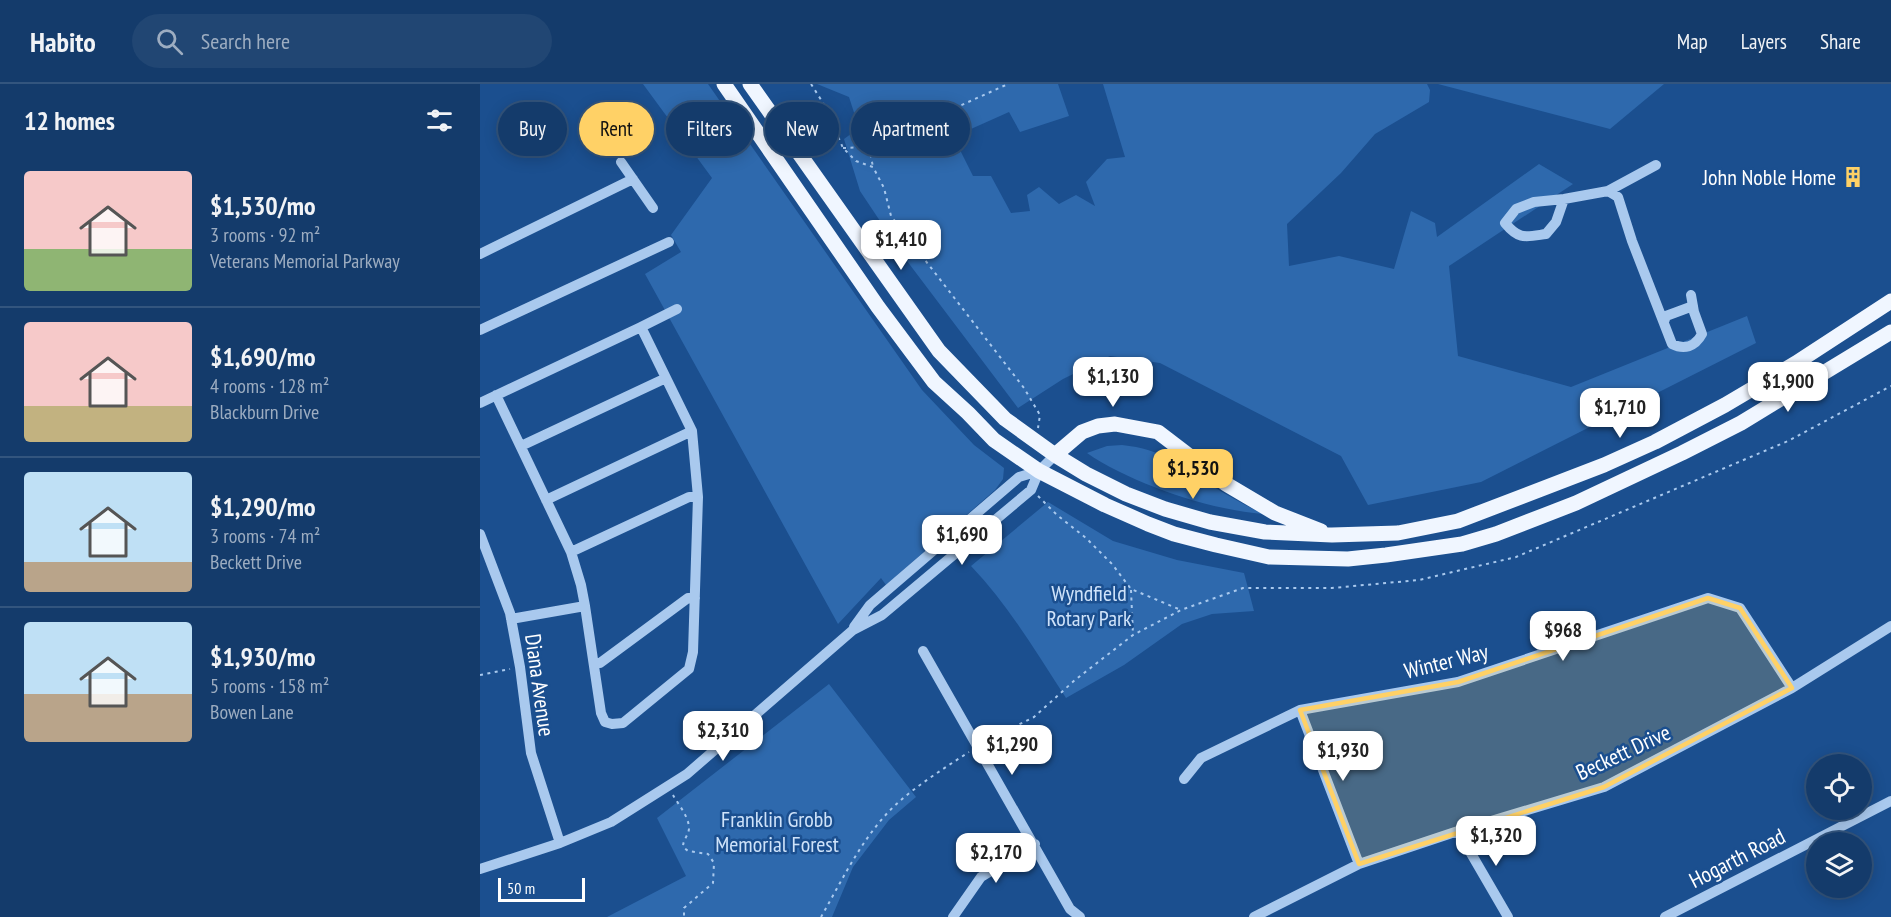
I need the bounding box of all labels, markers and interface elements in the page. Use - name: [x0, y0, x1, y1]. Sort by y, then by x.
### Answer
- search box: [132, 14, 552, 68]
- text: Habito: [30, 23, 96, 60]
- icon: search: [153, 25, 186, 58]
- text: Search here: [201, 27, 290, 55]
- text: Map: [1677, 28, 1708, 55]
- text: Layers: [1741, 28, 1787, 55]
- text: Share: [1820, 28, 1861, 55]
- chip: Buy: [498, 102, 567, 156]
- chip: Rent: [579, 102, 654, 156]
- chip: Filters: [666, 102, 753, 156]
- chip: New: [765, 102, 839, 156]
- chip: Apartment: [851, 102, 970, 156]
- text: 12 homes: [24, 104, 115, 137]
- icon: filters: [423, 104, 456, 137]
- place label: John Noble Home: [1702, 163, 1836, 191]
- building icon: John Noble Home: [1841, 165, 1865, 189]
- text: $1,530/mo: [210, 189, 316, 222]
- icon: home: [72, 195, 144, 267]
- pin: $1,410: [852, 220, 950, 271]
- text: 3 rooms · 92 m²: [210, 222, 320, 248]
- text: $1,410: [875, 226, 927, 252]
- text: Veterans Memorial Parkway: [210, 248, 400, 274]
- text: $1,690/mo: [210, 340, 316, 373]
- icon: home: [72, 346, 144, 418]
- pin: $1,130: [1064, 357, 1162, 408]
- pin: $1,900: [1739, 362, 1837, 413]
- text: $1,130: [1087, 363, 1139, 389]
- text: $1,900: [1762, 368, 1814, 394]
- text: 4 rooms · 128 m²: [210, 373, 329, 399]
- pin: $1,710: [1571, 388, 1669, 439]
- text: $1,710: [1594, 394, 1646, 420]
- text: Blackburn Drive: [210, 399, 319, 425]
- pin: $1,530: [1144, 449, 1242, 500]
- text: $1,530: [1167, 455, 1219, 481]
- text: $1,290/mo: [210, 490, 316, 523]
- icon: home: [72, 496, 144, 568]
- pin: $1,690: [913, 515, 1011, 566]
- text: $1,690: [936, 521, 988, 547]
- text: 3 rooms · 74 m²: [210, 523, 320, 549]
- text: Beckett Drive: [210, 549, 302, 575]
- park label: Wyndfield Rotary Park: [1046, 579, 1132, 632]
- pin: $968: [1527, 611, 1599, 662]
- text: $968: [1544, 617, 1582, 643]
- street label: Diana Avenue: [519, 632, 561, 738]
- street label: Winter Way: [1401, 637, 1492, 685]
- text: $1,930/mo: [210, 640, 316, 673]
- icon: home: [72, 646, 144, 718]
- text: 5 rooms · 158 m²: [210, 673, 329, 699]
- text: Bowen Lane: [210, 699, 294, 725]
- pin: $2,310: [674, 711, 772, 762]
- text: $2,310: [697, 717, 749, 743]
- street label: Beckett Drive: [1571, 718, 1675, 786]
- pin: $1,290: [963, 725, 1061, 776]
- text: $1,290: [986, 731, 1038, 757]
- pin: $1,930: [1294, 731, 1392, 782]
- text: $1,930: [1317, 737, 1369, 763]
- map controls: [1806, 754, 1872, 898]
- button: locate: [1806, 754, 1872, 820]
- park label: Franklin Grobb Memorial Forest: [715, 805, 839, 858]
- pin: $1,320: [1447, 816, 1545, 867]
- text: $1,320: [1470, 822, 1522, 848]
- street label: Hogarth Road: [1684, 822, 1790, 894]
- button: layers: [1806, 832, 1872, 898]
- pin: $2,170: [947, 833, 1045, 884]
- text: $2,170: [970, 839, 1022, 865]
- scale bar: [498, 875, 585, 902]
- text: 50 m: [507, 878, 535, 898]

